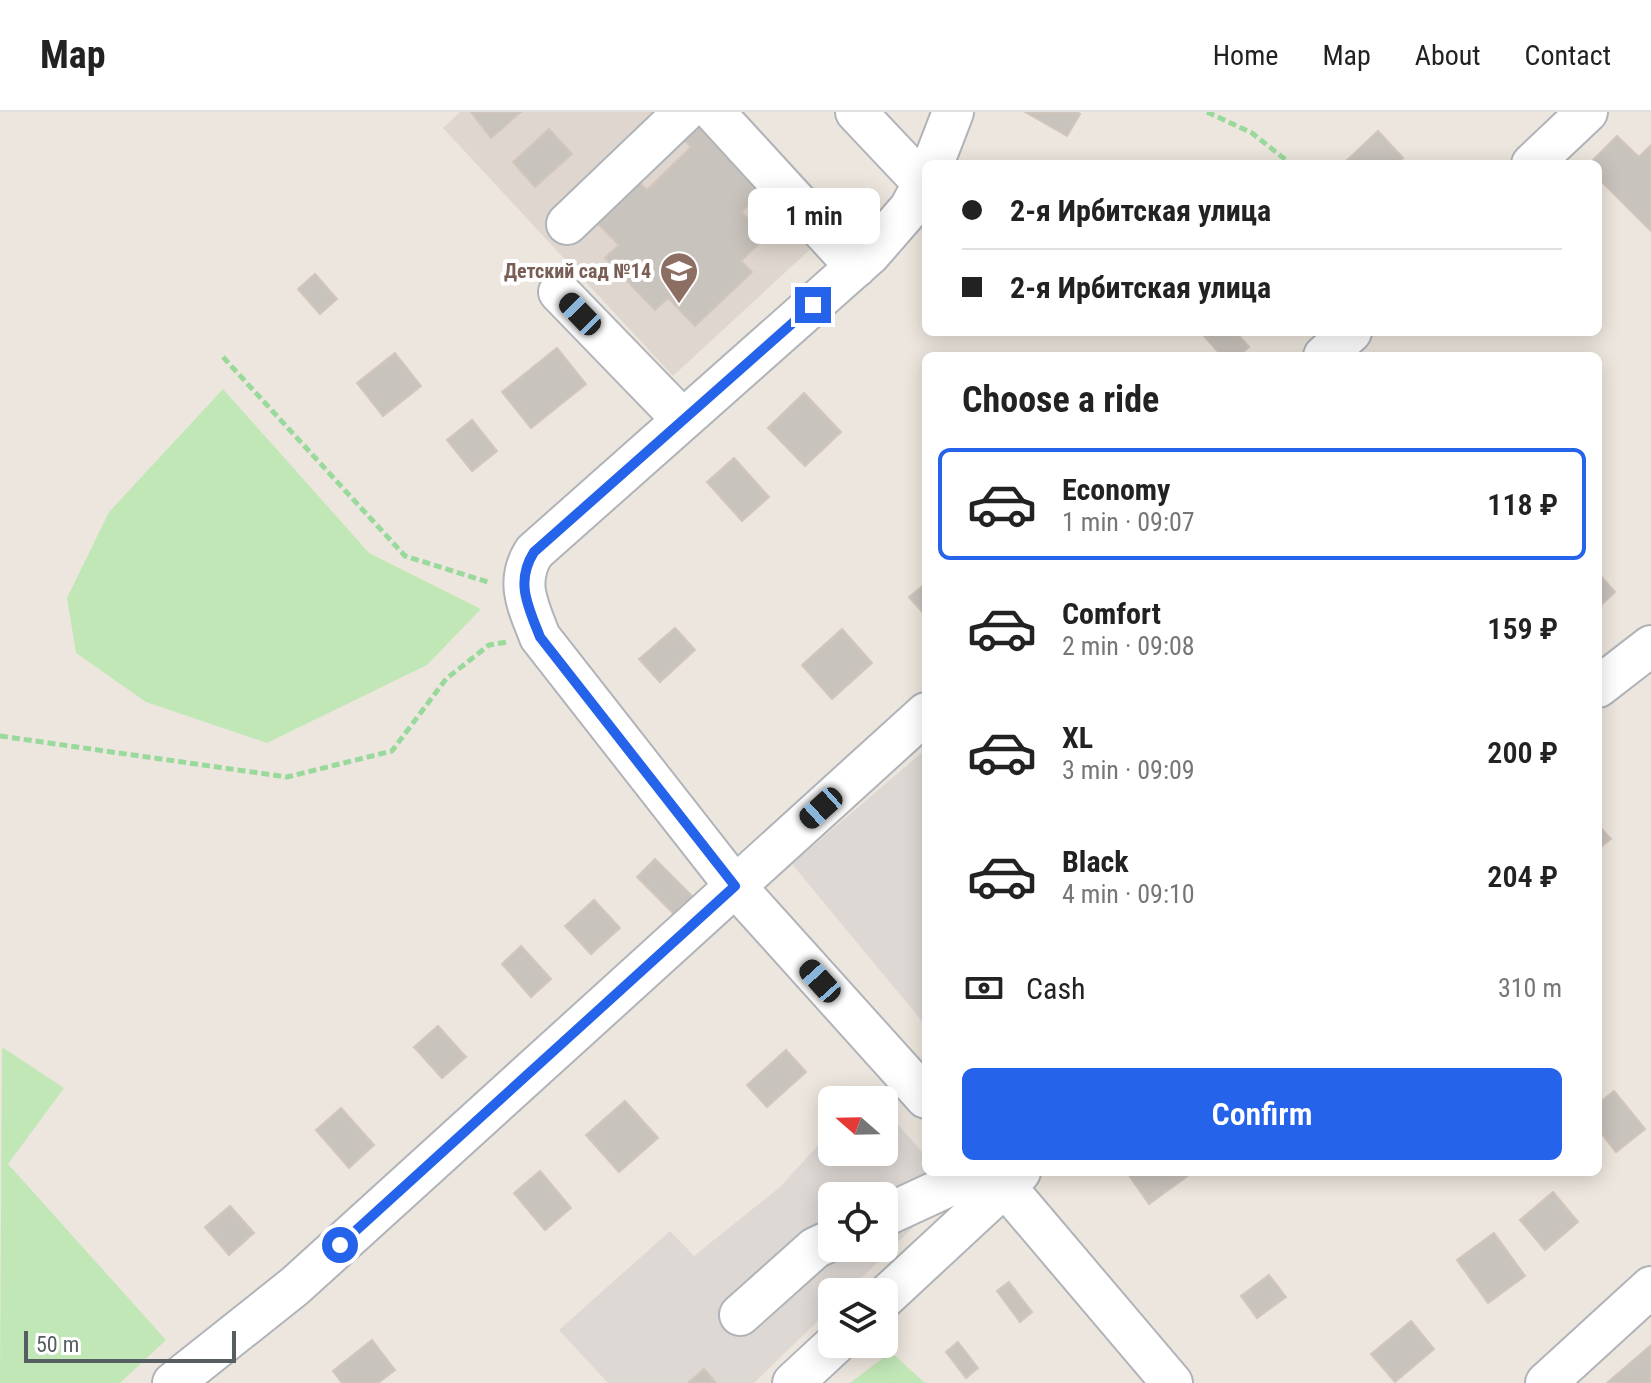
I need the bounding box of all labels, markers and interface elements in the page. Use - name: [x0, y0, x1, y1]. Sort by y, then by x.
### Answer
- text: Map: [40, 33, 106, 77]
- text: Home: [1213, 39, 1278, 72]
- text: Map: [1322, 39, 1371, 72]
- text: About: [1415, 39, 1481, 72]
- text: Contact: [1525, 39, 1611, 72]
- callout: 1 min: [747, 189, 879, 245]
- text: 2-я Ирбитская улица: [1010, 193, 1271, 228]
- text: 1 min: [785, 201, 843, 231]
- school or university icon: Детский сад №14: [658, 250, 700, 305]
- place label: Детский сад №14: [504, 259, 651, 283]
- text: 2-я Ирбитская улица: [1010, 270, 1271, 305]
- route end: [795, 287, 831, 323]
- car: [555, 288, 605, 340]
- text: Choose a ride: [962, 379, 1159, 421]
- icon: car: [966, 468, 1038, 540]
- text: Economy: [1062, 472, 1170, 507]
- text: 118 ₽: [1487, 487, 1558, 522]
- text: 1 min · 09:07: [1062, 507, 1195, 537]
- icon: car: [966, 592, 1038, 664]
- text: Comfort: [1062, 596, 1161, 631]
- text: 159 ₽: [1487, 611, 1558, 646]
- text: 2 min · 09:08: [1062, 631, 1195, 661]
- icon: car: [966, 716, 1038, 788]
- text: XL: [1062, 720, 1093, 755]
- text: 200 ₽: [1487, 735, 1558, 770]
- text: 3 min · 09:09: [1062, 755, 1195, 785]
- car: [795, 783, 847, 833]
- icon: car: [966, 840, 1038, 912]
- text: Black: [1062, 844, 1129, 879]
- text: 204 ₽: [1487, 859, 1558, 894]
- text: 4 min · 09:10: [1062, 879, 1195, 909]
- car: [795, 955, 845, 1007]
- icon: cash: [962, 966, 1006, 1010]
- text: Cash: [1026, 971, 1086, 1006]
- text: 310 m: [1498, 973, 1562, 1003]
- button: Confirm: [962, 1068, 1562, 1160]
- north arrow: [818, 1086, 898, 1166]
- map controls: [818, 1086, 898, 1358]
- button: locate: [818, 1182, 898, 1262]
- route start: [322, 1227, 358, 1263]
- button: layers: [818, 1278, 898, 1358]
- scale bar: [24, 1327, 236, 1363]
- text: 50 m: [36, 1332, 79, 1357]

